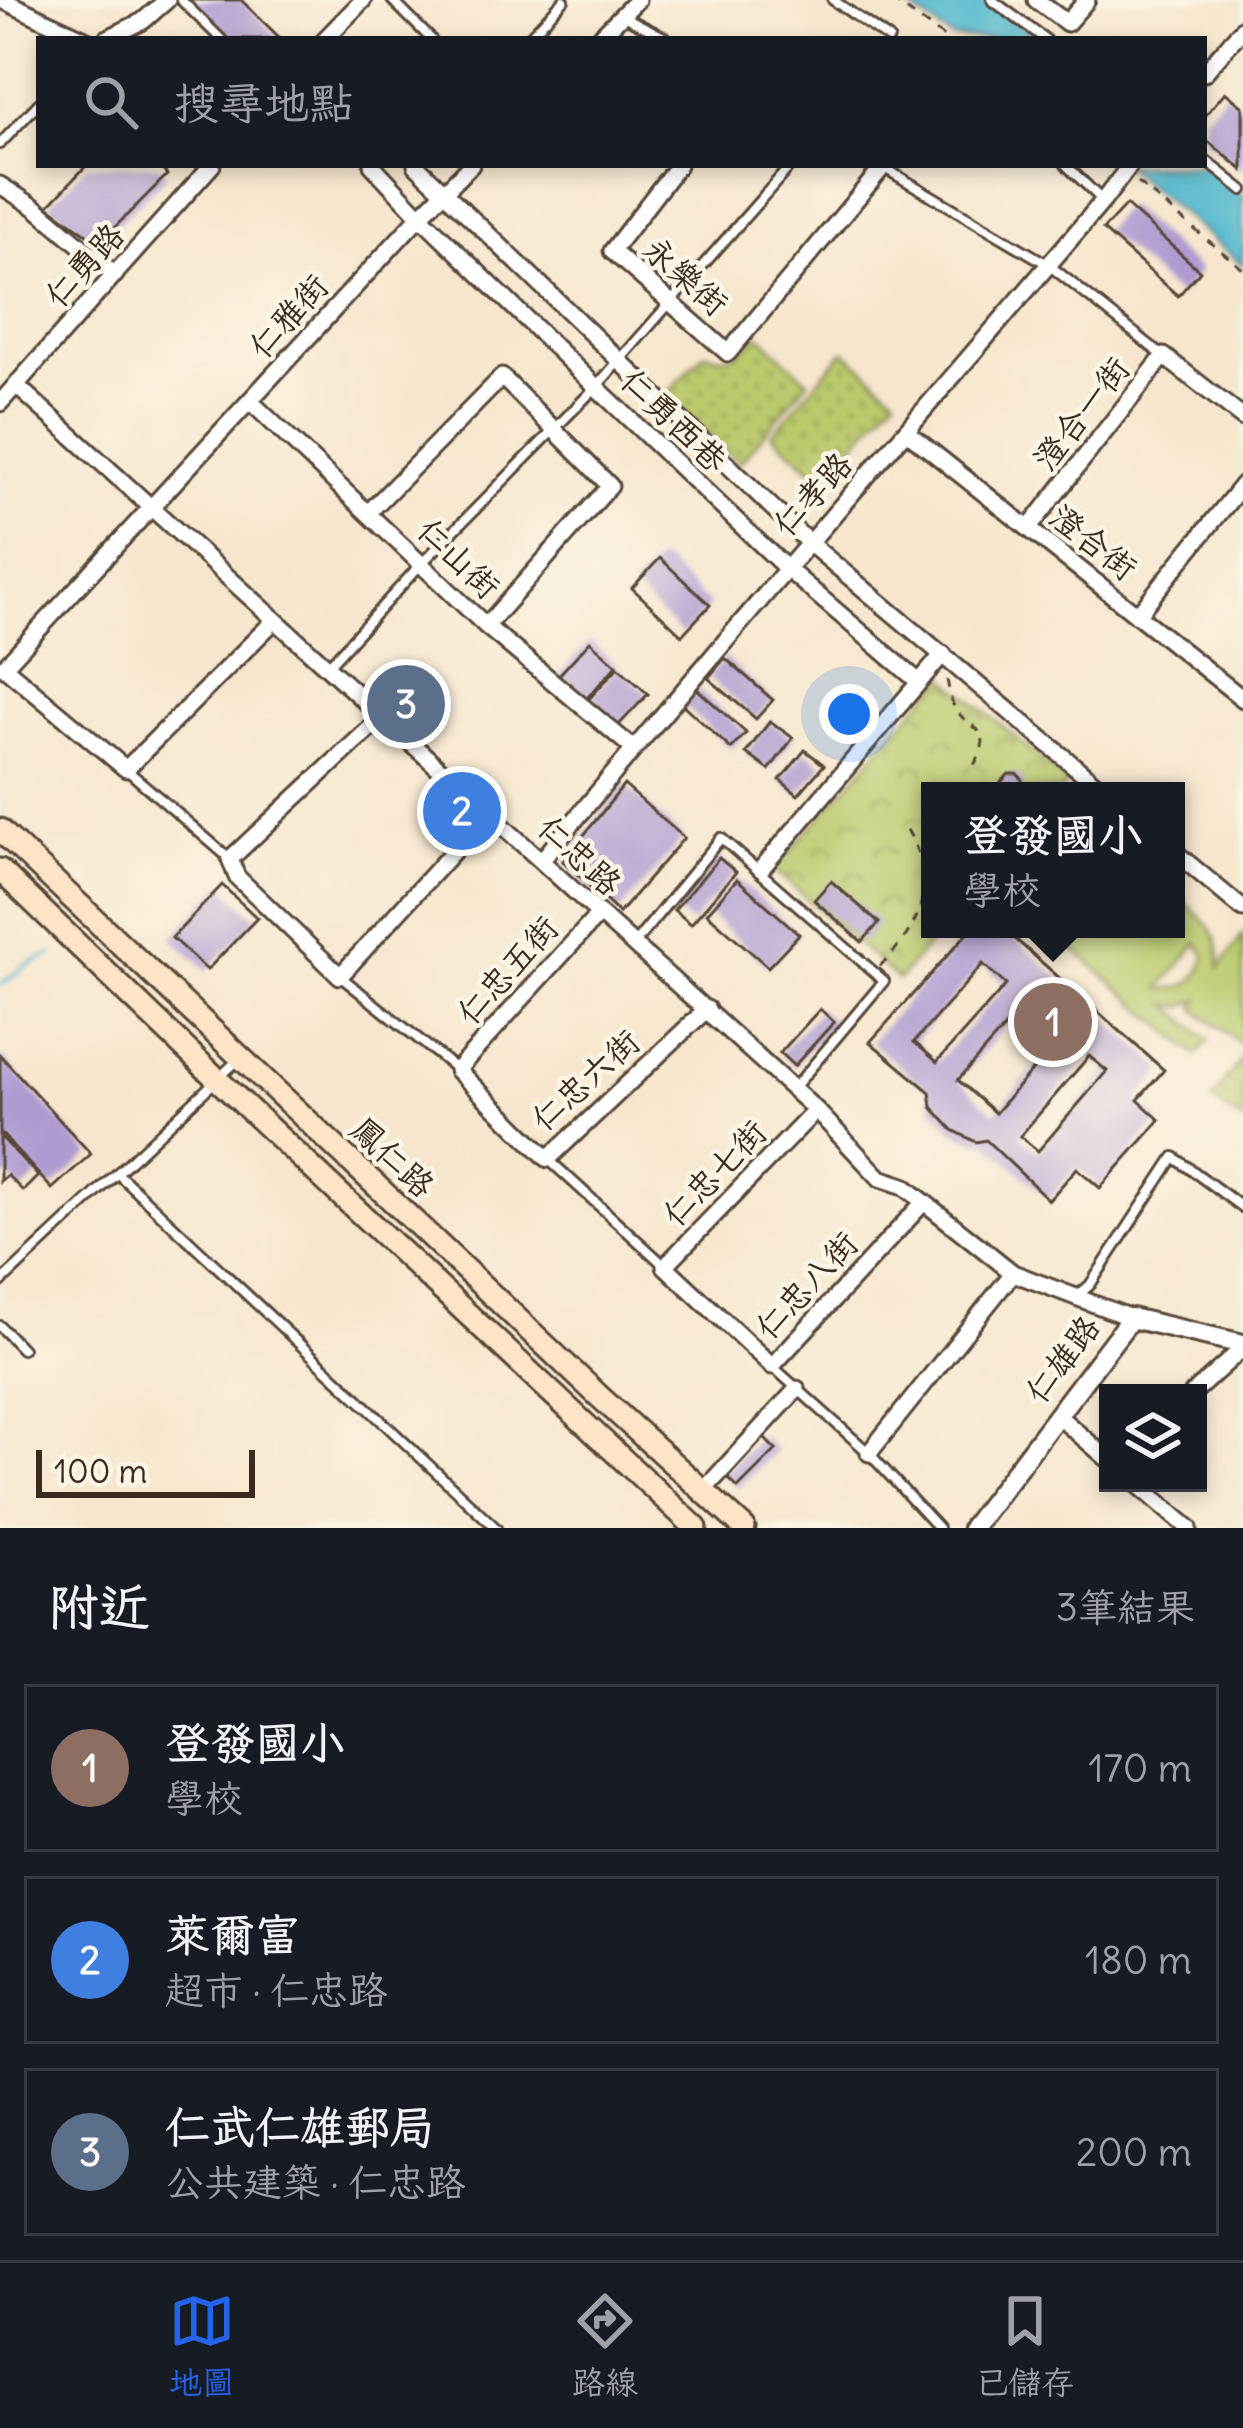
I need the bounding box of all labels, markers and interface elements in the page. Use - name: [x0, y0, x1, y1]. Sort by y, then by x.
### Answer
- search box: [36, 36, 1207, 168]
- icon: search: [78, 69, 144, 135]
- text: 搜尋地點: [174, 75, 354, 131]
- street label: 仁勇路: [35, 214, 133, 316]
- street label: 永樂街: [635, 228, 737, 324]
- street label: 仁雅街: [239, 265, 337, 367]
- street label: 澄合一街: [1024, 348, 1138, 478]
- street label: 仁勇西巷: [612, 359, 736, 481]
- street label: 仁孝路: [763, 443, 861, 545]
- street label: 澄合街: [1042, 495, 1146, 589]
- street label: 仁山街: [409, 509, 509, 607]
- pin: 3: [367, 659, 445, 749]
- your location: [819, 684, 879, 744]
- pin: 2: [423, 766, 501, 856]
- popup: [921, 782, 1185, 938]
- street label: 仁忠路: [529, 806, 631, 904]
- text: 登發國小: [963, 807, 1143, 863]
- text: 學校: [963, 866, 1041, 915]
- street label: 仁忠五街: [447, 907, 567, 1033]
- pin: 1: [1014, 977, 1092, 1067]
- street label: 仁忠六街: [522, 1020, 648, 1140]
- street label: 鳳仁路: [342, 1108, 444, 1206]
- street label: 仁忠七街: [653, 1111, 775, 1235]
- street label: 仁忠八街: [746, 1222, 866, 1348]
- street label: 仁雄路: [1015, 1307, 1109, 1411]
- map controls: [1099, 1384, 1207, 1492]
- button: layers: [1099, 1384, 1207, 1492]
- scale bar: [36, 1444, 255, 1497]
- text: 100 m: [54, 1450, 147, 1492]
- text: 附近: [48, 1575, 150, 1639]
- text: 3筆結果: [1056, 1583, 1195, 1632]
- text: 登發國小: [165, 1715, 345, 1771]
- text: 1: [82, 1744, 98, 1793]
- text: 170 m: [1088, 1744, 1192, 1793]
- text: 學校: [165, 1774, 243, 1823]
- text: 萊爾富: [165, 1907, 300, 1963]
- text: 2: [79, 1936, 101, 1985]
- text: 180 m: [1085, 1936, 1192, 1985]
- text: 超市 · 仁忠路: [165, 1966, 387, 2015]
- text: 仁武仁雄郵局: [165, 2099, 435, 2155]
- text: 3: [79, 2128, 101, 2177]
- text: 200 m: [1076, 2128, 1192, 2177]
- text: 公共建築 · 仁忠路: [165, 2158, 465, 2207]
- tab: 地圖: [169, 2288, 235, 2403]
- tab: 路線: [572, 2288, 638, 2403]
- tab: 已儲存: [975, 2288, 1074, 2403]

